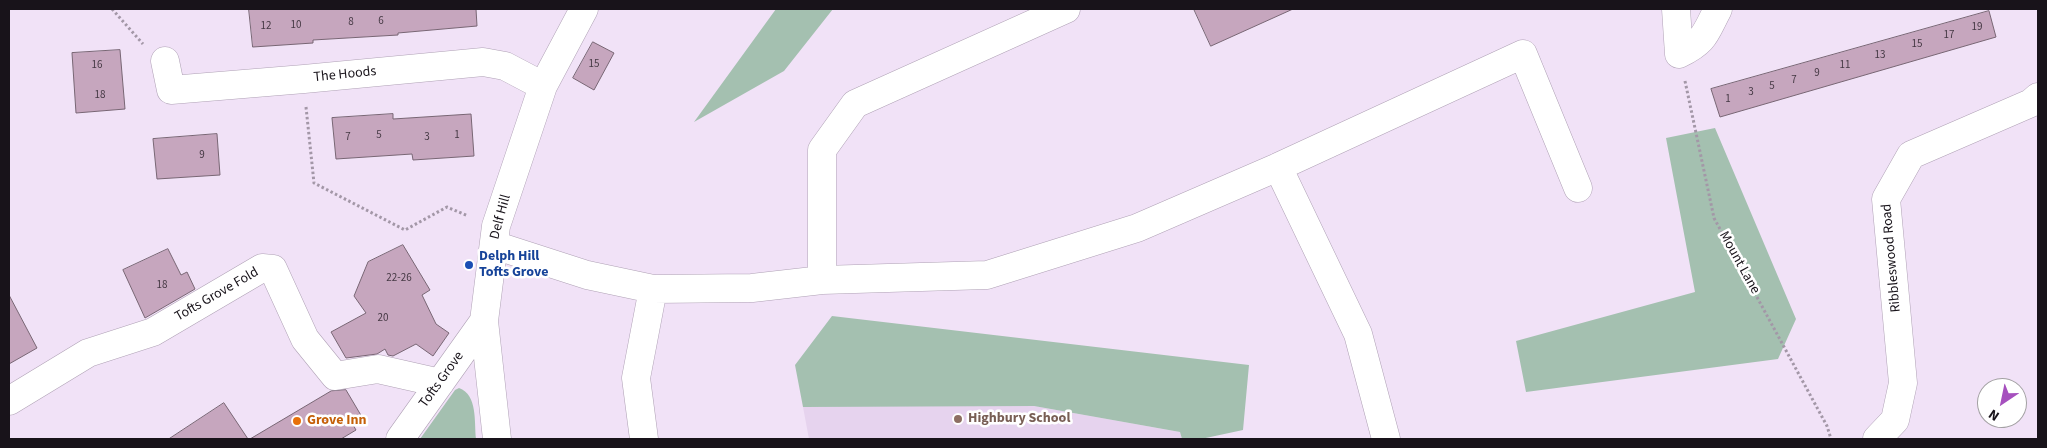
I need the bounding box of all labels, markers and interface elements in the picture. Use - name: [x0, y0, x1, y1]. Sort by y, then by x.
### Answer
- house number: 6: [378, 15, 384, 29]
- house number: 8: [348, 16, 354, 30]
- house number: 10: [291, 19, 301, 33]
- house number: 12: [261, 20, 271, 34]
- house number: 19: [1972, 21, 1982, 35]
- house number: 17: [1944, 29, 1954, 43]
- house number: 15: [1912, 38, 1922, 52]
- house number: 13: [1875, 49, 1885, 63]
- house number: 15: [589, 58, 599, 72]
- house number: 16: [92, 59, 102, 73]
- house number: 11: [1840, 59, 1850, 73]
- street label: The Hoods: [313, 63, 377, 87]
- house number: 9: [1814, 67, 1820, 81]
- house number: 7: [1791, 74, 1797, 88]
- house number: 5: [1769, 80, 1775, 94]
- house number: 3: [1748, 86, 1754, 100]
- house number: 18: [95, 89, 105, 103]
- house number: 1: [1725, 93, 1731, 107]
- house number: 5: [376, 129, 382, 143]
- house number: 1: [454, 129, 460, 143]
- house number: 7: [345, 131, 351, 145]
- house number: 3: [424, 131, 430, 145]
- house number: 9: [199, 149, 205, 163]
- street label: Delf Hill: [487, 193, 515, 241]
- street label: Ribbleswood Road: [1879, 203, 1905, 313]
- street label: Mount Lane: [1715, 229, 1763, 297]
- place label: Delph Hill Tofts Grove: [479, 249, 548, 282]
- marker: Delph Hill Tofts Grove: [463, 259, 475, 271]
- street label: Tofts Grove Fold: [172, 264, 262, 326]
- house number: 22-26: [386, 272, 412, 286]
- house number: 18: [157, 279, 167, 293]
- house number: 20: [378, 312, 388, 326]
- street label: Tofts Grove: [416, 349, 468, 411]
- north arrow: [1977, 378, 2027, 428]
- text: N: [1985, 404, 2004, 426]
- place label: Highbury School: [968, 411, 1070, 427]
- place label: Grove Inn: [307, 413, 367, 429]
- marker: Highbury School: [952, 413, 964, 425]
- marker: Grove Inn: [291, 415, 303, 427]

